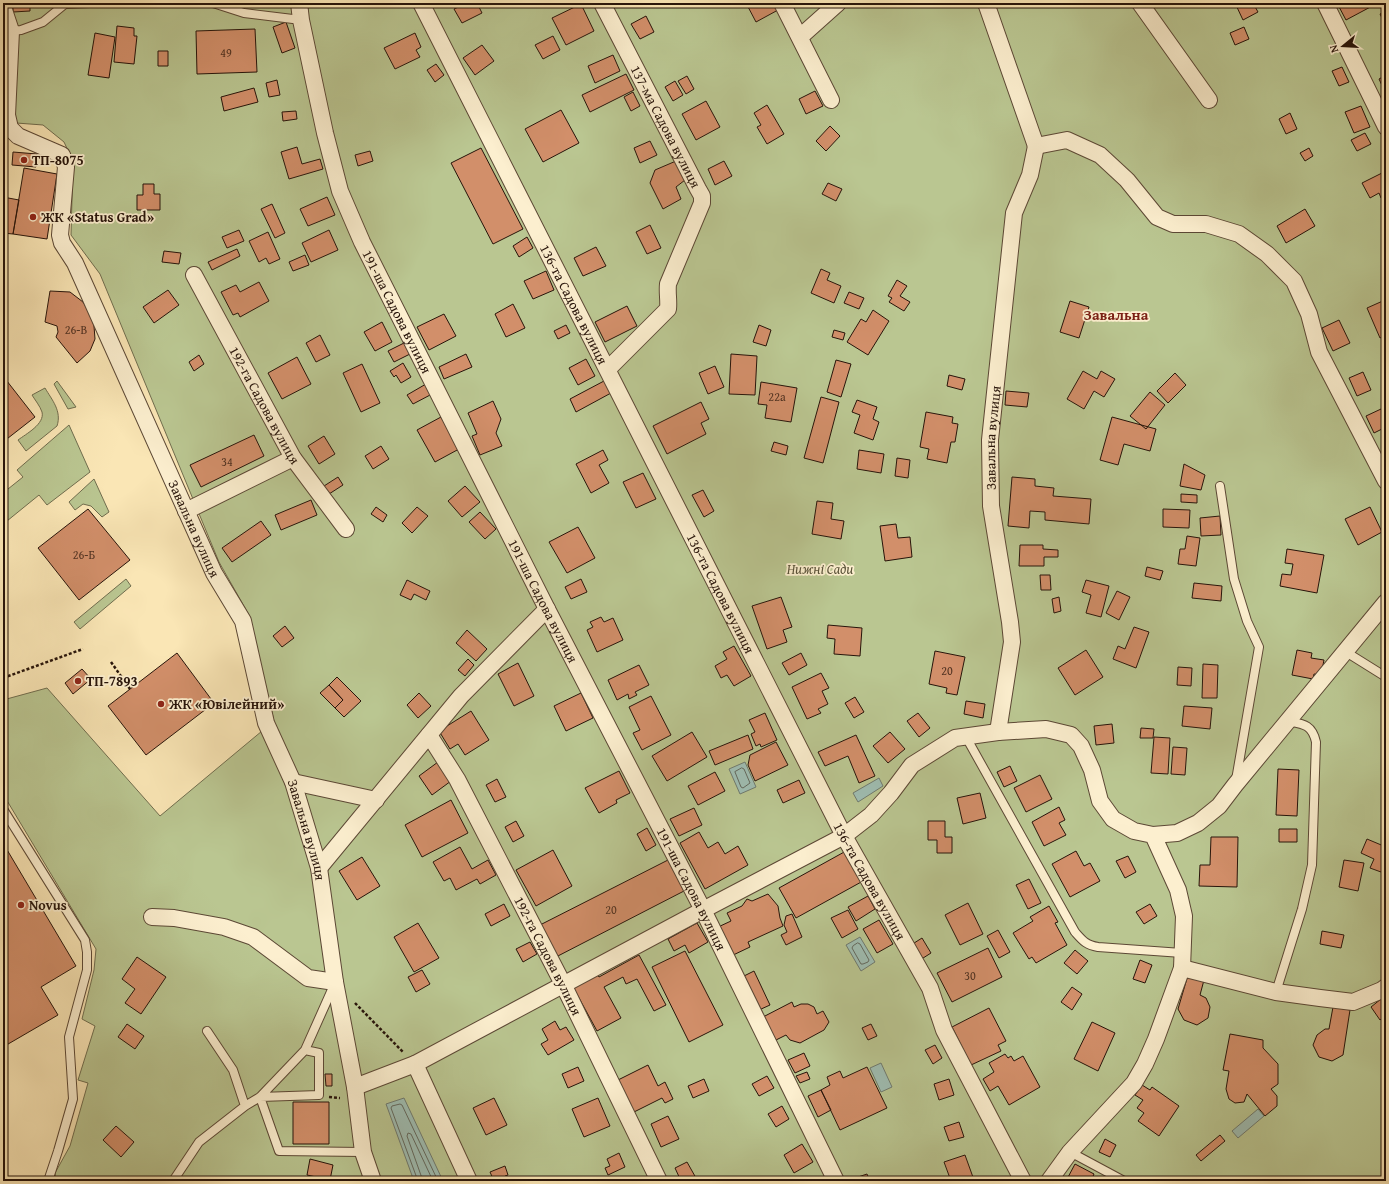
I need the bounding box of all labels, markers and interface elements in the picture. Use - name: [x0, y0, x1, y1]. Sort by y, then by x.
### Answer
- north arrow: [1323, 26, 1363, 66]
- text: N: [1325, 43, 1342, 55]
- house number: 49: [220, 44, 232, 61]
- street label: 137-ма Садова вулиця: [626, 62, 706, 191]
- place label: ТП-8075: [32, 150, 84, 170]
- marker: ТП-8075: [19, 155, 29, 165]
- place label: ЖК «Status Grad»: [40, 207, 154, 227]
- marker: ЖК «Status Grad»: [28, 212, 38, 222]
- street label: 136-та Садова вулиця: [535, 241, 613, 368]
- street label: 191-ша Садова вулиця: [357, 246, 437, 377]
- district label: Завальна: [1083, 304, 1149, 325]
- house number: 26-В: [65, 321, 87, 338]
- street label: 192-га Садова вулиця: [224, 343, 304, 469]
- street label: Завальна вулиця: [980, 385, 1006, 490]
- house number: 22а: [768, 388, 786, 405]
- house number: 34: [221, 453, 233, 470]
- street label: Завальна вулиця: [164, 477, 224, 581]
- street label: 136-та Садова вулиця: [682, 530, 760, 657]
- street label: 191-ша Садова вулиця: [503, 536, 583, 666]
- house number: 26-Б: [73, 546, 95, 563]
- park label: Нижні Сади: [787, 559, 853, 579]
- house number: 20: [941, 662, 953, 679]
- place label: ТП-7893: [86, 671, 138, 691]
- marker: ТП-7893: [73, 676, 83, 686]
- place label: ЖК «Ювілейний»: [168, 694, 284, 714]
- marker: ЖК «Ювілейний»: [156, 699, 166, 709]
- street label: Завальна вулиця: [283, 777, 331, 882]
- street label: 136-та Садова вулиця: [829, 819, 911, 944]
- street label: 191-ша Садова вулиця: [652, 824, 731, 954]
- street label: 192-га Садова вулиця: [509, 893, 587, 1019]
- place label: Novus: [29, 895, 67, 915]
- marker: Novus: [16, 900, 26, 910]
- house number: 20: [605, 901, 617, 918]
- house number: 30: [964, 967, 976, 984]

